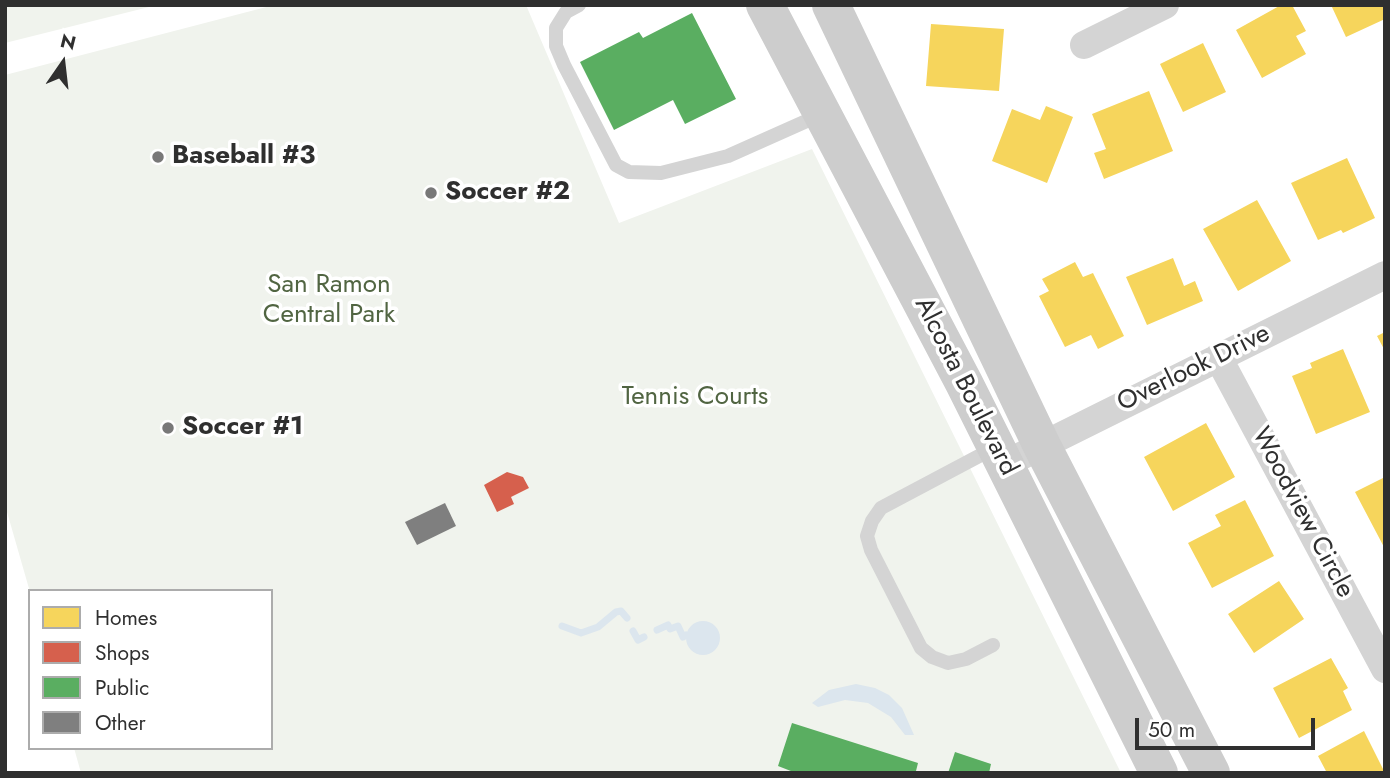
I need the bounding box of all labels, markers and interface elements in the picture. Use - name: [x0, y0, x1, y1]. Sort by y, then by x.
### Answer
- text: N: [58, 27, 79, 57]
- north arrow: [28, 28, 98, 98]
- place label: Baseball #3: [172, 141, 315, 173]
- marker: Baseball #3: [150, 149, 166, 165]
- place label: Soccer #2: [445, 177, 570, 209]
- marker: Soccer #2: [423, 185, 439, 201]
- park label: San Ramon Central Park: [263, 270, 395, 332]
- street label: Alcosta Boulevard: [907, 293, 1023, 481]
- street label: Overlook Drive: [1113, 319, 1275, 419]
- park label: Tennis Courts: [622, 382, 768, 414]
- place label: Soccer #1: [182, 412, 303, 444]
- marker: Soccer #1: [160, 420, 176, 436]
- street label: Woodview Circle: [1244, 422, 1360, 604]
- legend: [28, 589, 273, 750]
- text: Homes: [95, 603, 157, 633]
- text: Shops: [95, 638, 149, 668]
- text: Public: [95, 673, 149, 703]
- scale bar: [1138, 704, 1318, 748]
- text: Other: [95, 708, 146, 738]
- text: 50 m: [1148, 715, 1195, 745]

